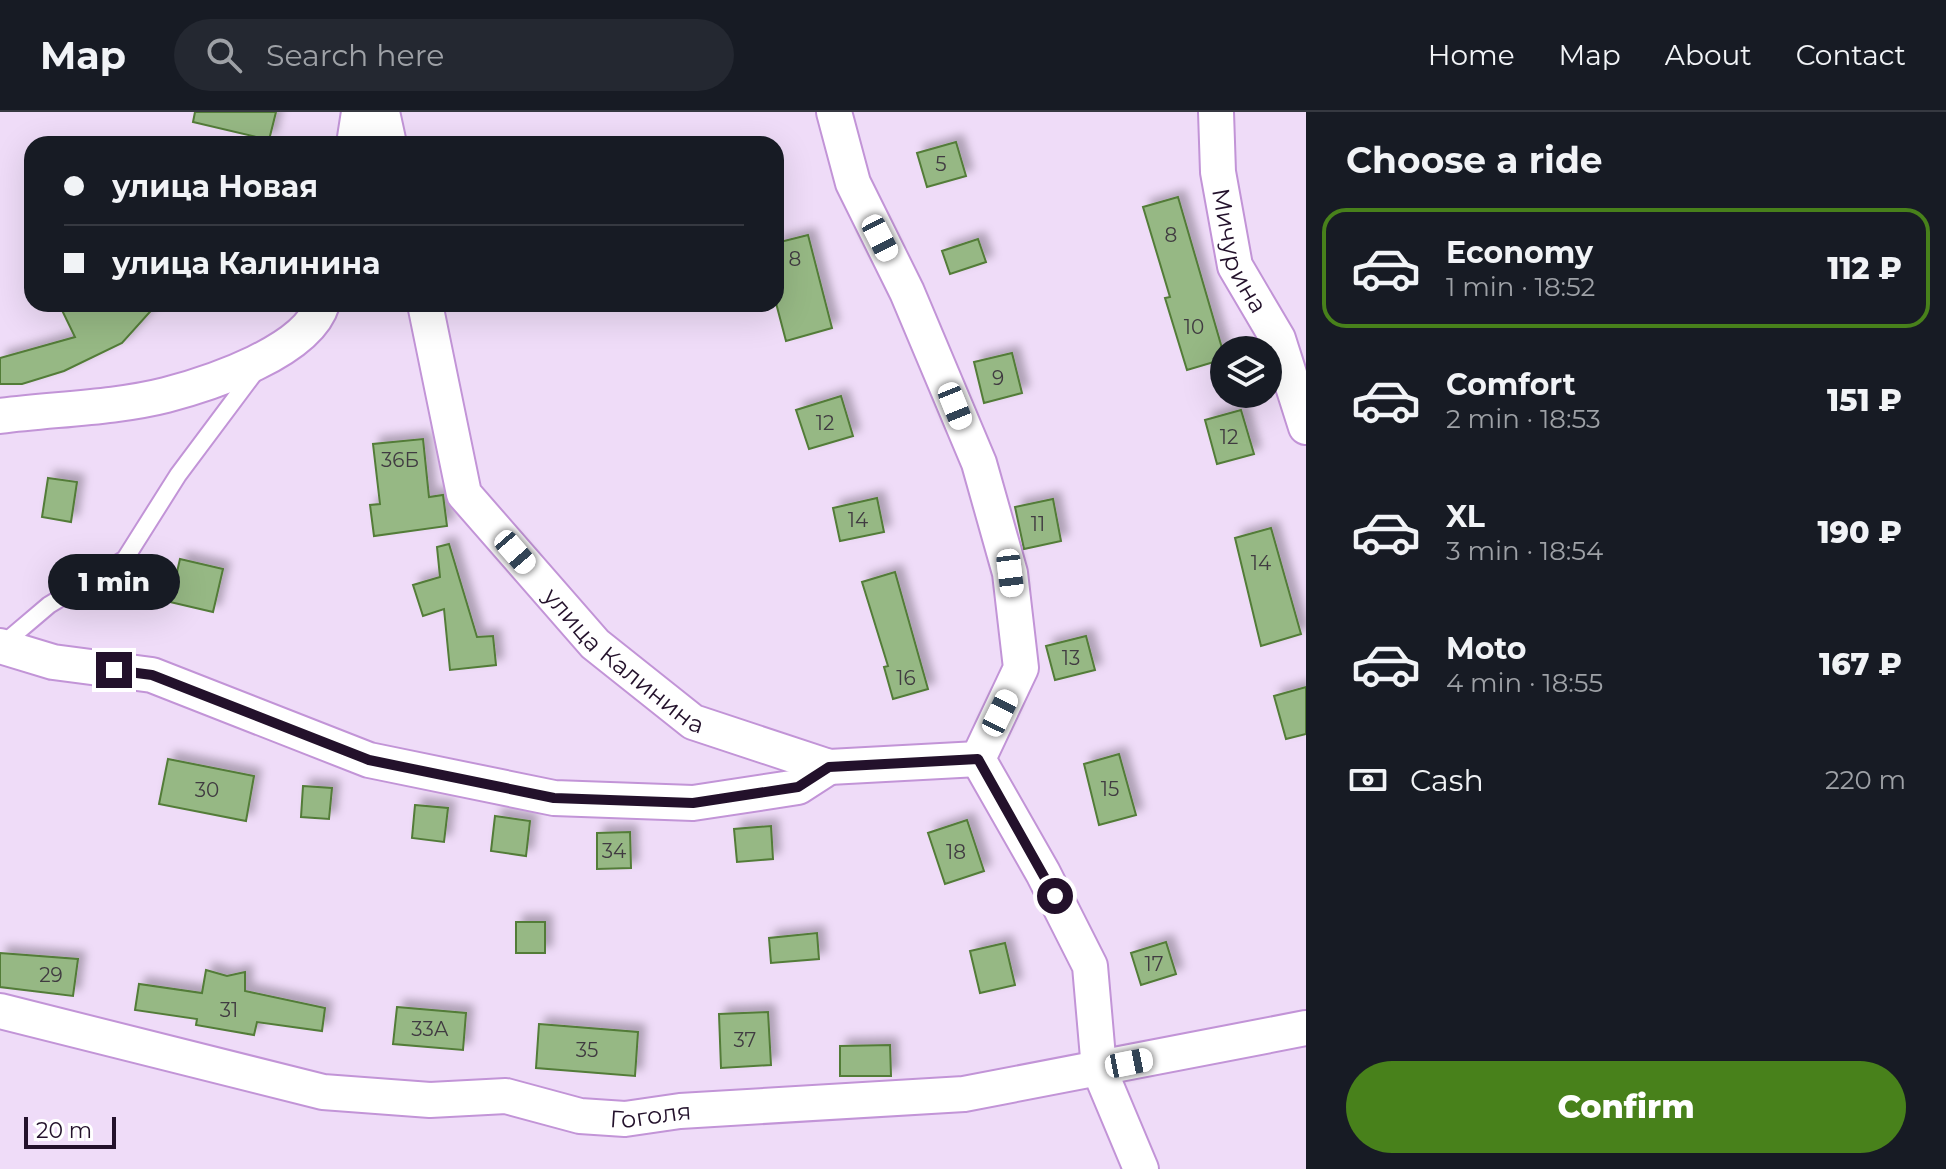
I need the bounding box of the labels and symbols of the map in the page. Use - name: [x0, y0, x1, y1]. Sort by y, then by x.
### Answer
- house number: 5: [935, 152, 947, 176]
- street label: Мичурина: [1207, 186, 1274, 318]
- car: [858, 211, 902, 265]
- house number: 8: [1165, 223, 1177, 247]
- house number: 8: [789, 247, 801, 271]
- house number: 10: [1184, 315, 1204, 339]
- house number: 9: [992, 366, 1004, 390]
- car: [935, 379, 975, 433]
- house number: 12: [816, 411, 834, 435]
- house number: 12: [1220, 425, 1238, 449]
- house number: 36Б: [381, 448, 419, 472]
- house number: 14: [848, 508, 868, 532]
- house number: 11: [1031, 512, 1045, 536]
- car: [490, 526, 540, 578]
- car: [995, 548, 1025, 598]
- house number: 14: [1251, 551, 1271, 575]
- callout: 1 min: [48, 554, 180, 610]
- street label: улица Калинина: [537, 581, 708, 739]
- house number: 13: [1062, 646, 1080, 670]
- route end: [96, 652, 132, 688]
- house number: 16: [896, 666, 916, 690]
- car: [979, 686, 1021, 740]
- house number: 15: [1101, 777, 1119, 801]
- house number: 30: [195, 778, 219, 802]
- house number: 34: [602, 839, 626, 863]
- house number: 18: [946, 840, 966, 864]
- route start: [1037, 878, 1073, 914]
- house number: 17: [1145, 952, 1164, 976]
- house number: 29: [39, 963, 63, 987]
- house number: 31: [220, 998, 238, 1022]
- house number: 33А: [411, 1017, 449, 1041]
- house number: 37: [734, 1028, 756, 1052]
- house number: 35: [576, 1038, 598, 1062]
- car: [1103, 1047, 1155, 1079]
- street label: Гоголя: [609, 1096, 692, 1134]
- scale bar: [24, 1113, 116, 1149]

